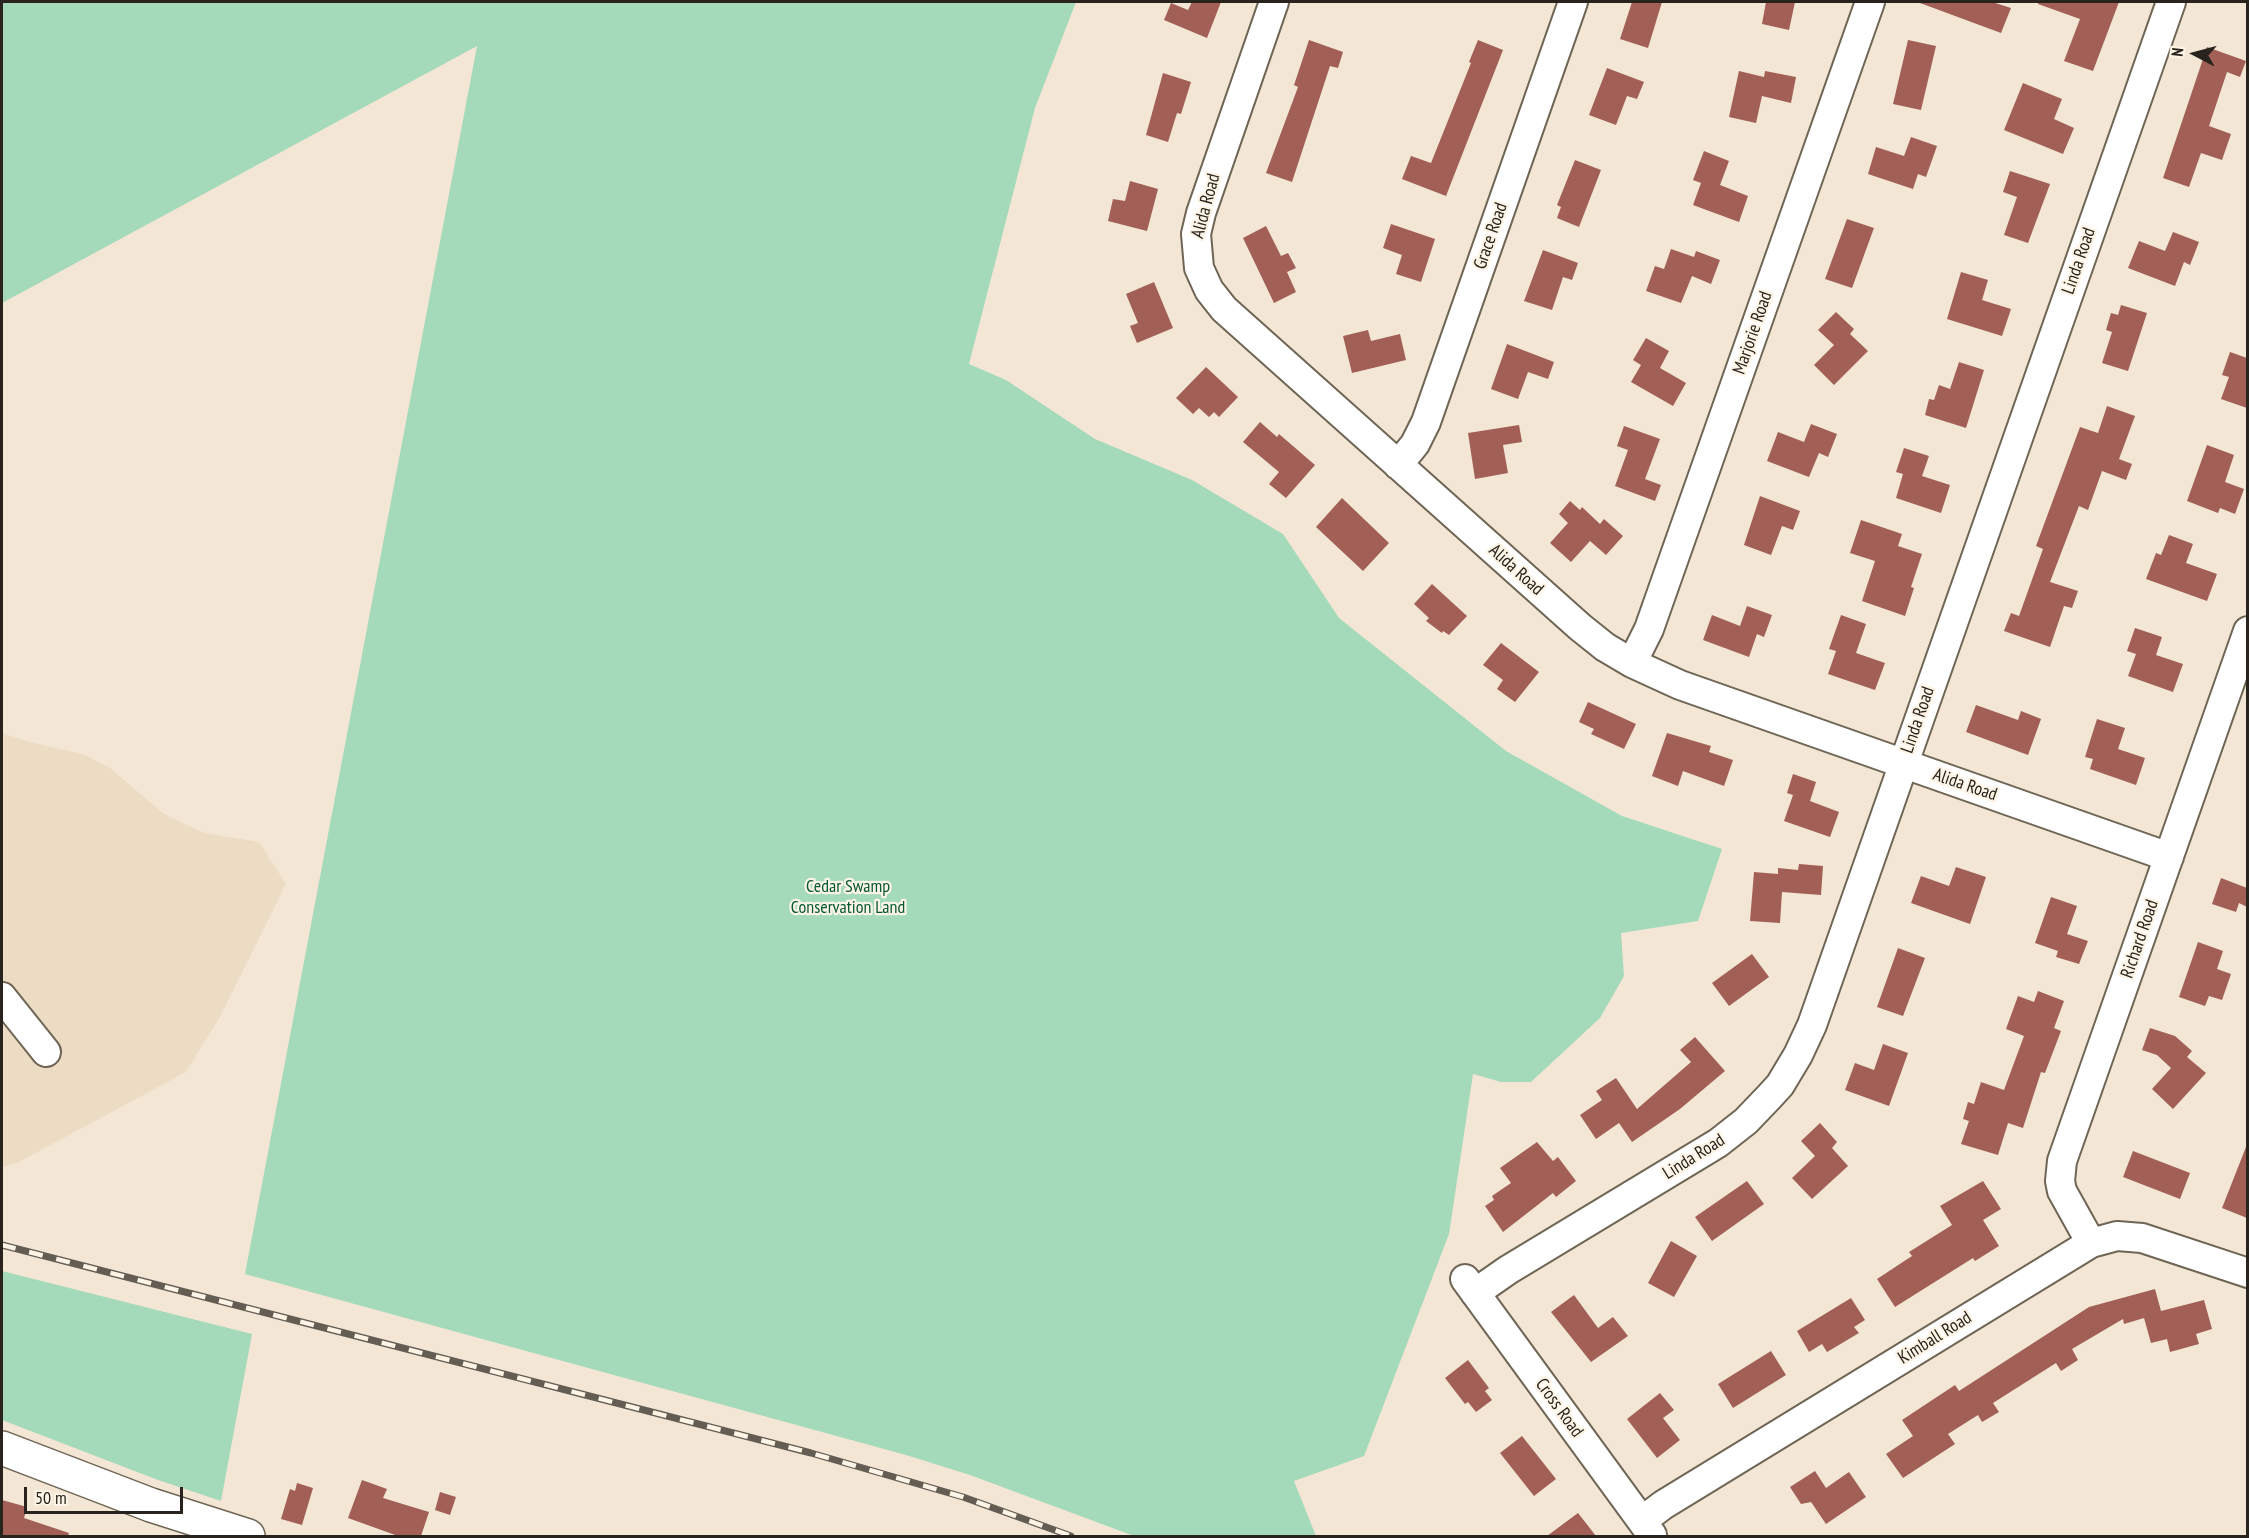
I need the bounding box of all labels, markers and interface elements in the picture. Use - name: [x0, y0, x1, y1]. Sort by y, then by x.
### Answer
- north arrow: [2165, 24, 2225, 84]
- text: N: [2167, 47, 2187, 57]
- street label: Alida Road: [1187, 171, 1225, 241]
- street label: Grace Road: [1470, 200, 1512, 272]
- street label: Linda Road: [2058, 225, 2100, 297]
- street label: Marjorie Road: [1729, 289, 1777, 377]
- street label: Alida Road: [1484, 540, 1548, 600]
- street label: Linda Road: [1897, 684, 1939, 756]
- street label: Alida Road: [1930, 764, 2000, 806]
- park label: Cedar Swamp Conservation Land: [791, 876, 905, 918]
- street label: Richard Road: [2117, 897, 2163, 981]
- street label: Linda Road: [1659, 1130, 1729, 1184]
- street label: Kimball Road: [1894, 1307, 1976, 1369]
- street label: Cross Road: [1530, 1374, 1588, 1442]
- scale bar: [27, 1475, 186, 1513]
- text: 50 m: [35, 1486, 67, 1509]

